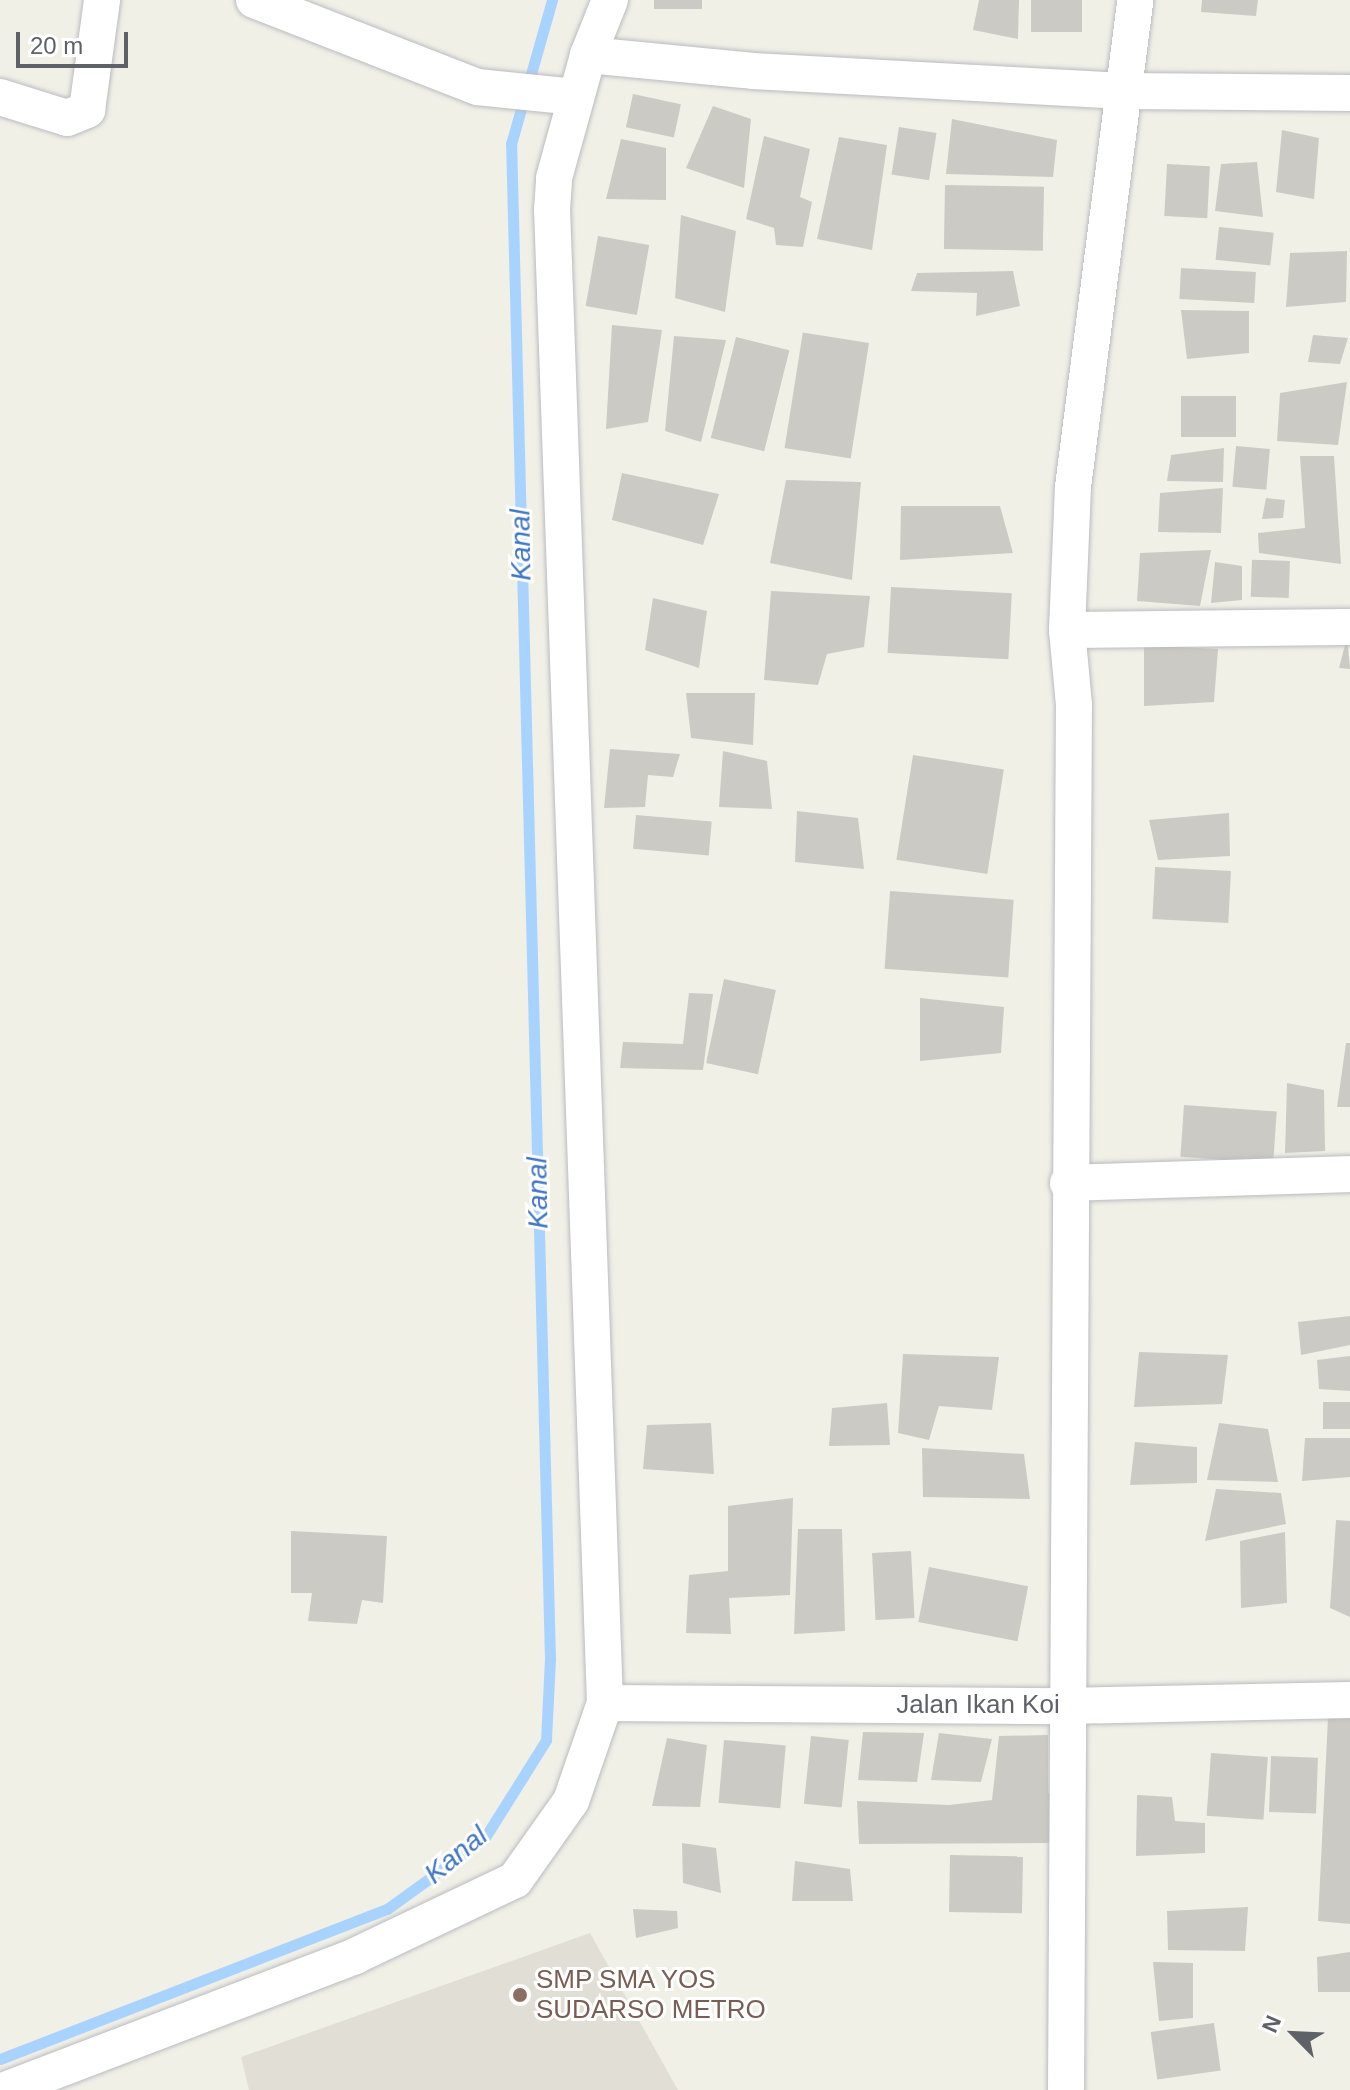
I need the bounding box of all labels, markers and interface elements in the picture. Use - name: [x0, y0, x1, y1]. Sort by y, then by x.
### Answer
- scale bar: [20, 16, 132, 66]
- text: 20 m: [30, 32, 83, 59]
- water label: Kanal: [504, 509, 538, 581]
- water label: Kanal: [521, 1157, 555, 1229]
- street label: Jalan Ikan Koi: [896, 1689, 1060, 1721]
- water label: Kanal: [418, 1819, 494, 1891]
- place label: SMP SMA YOS SUDARSO METRO: [536, 1964, 766, 2026]
- marker: SMP SMA YOS SUDARSO METRO: [511, 1986, 529, 2004]
- north arrow: [1254, 1994, 1334, 2074]
- text: N: [1257, 2012, 1286, 2036]

